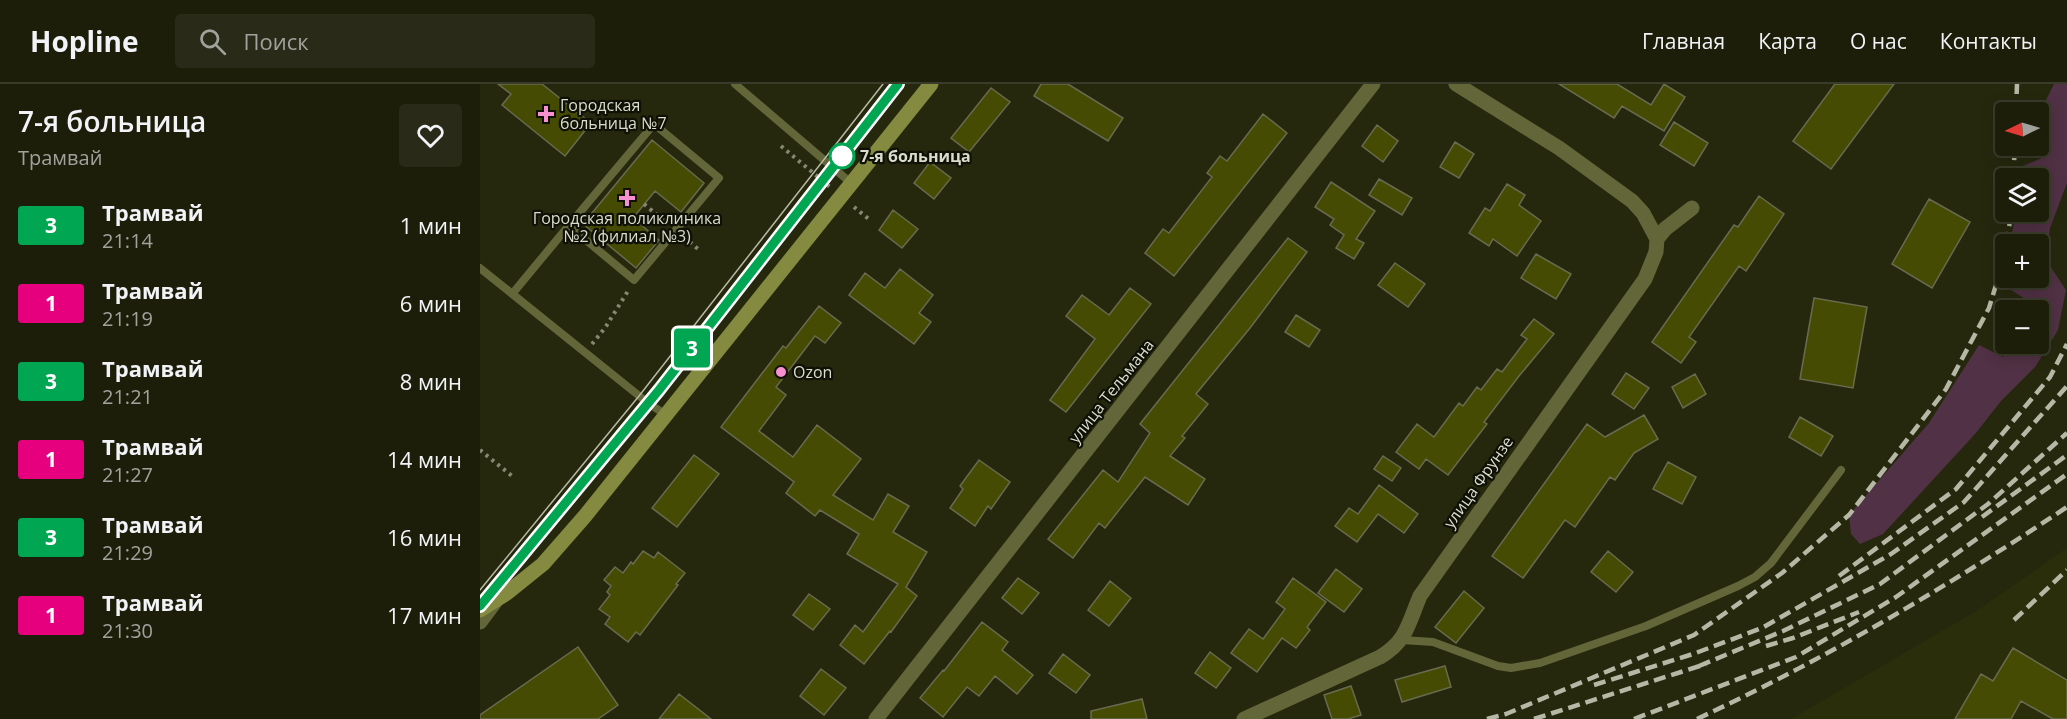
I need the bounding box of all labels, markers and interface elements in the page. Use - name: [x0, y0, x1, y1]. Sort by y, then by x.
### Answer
- search box: [175, 14, 595, 68]
- text: Hopline: [30, 22, 139, 60]
- icon: search: [196, 25, 229, 58]
- text: Поиск: [244, 26, 309, 56]
- text: Главная: [1642, 27, 1725, 55]
- text: Карта: [1758, 27, 1817, 55]
- text: О нас: [1850, 27, 1907, 55]
- text: Контакты: [1940, 27, 2037, 55]
- place label: Городская больница №7: [560, 94, 667, 134]
- text: 7-я больница: [18, 102, 206, 140]
- north arrow: [1995, 102, 2049, 156]
- map controls: [1995, 102, 2049, 354]
- button: heart: [399, 104, 462, 167]
- marker: Городская больница №7: [537, 105, 555, 123]
- marker: 7-я больница: [829, 143, 855, 169]
- text: Трамвай: [18, 144, 102, 171]
- place label: 7-я больница: [860, 145, 971, 167]
- button: layers: [1995, 168, 2049, 222]
- marker: Городская поликлиника №2 (филиал №3): [618, 189, 636, 207]
- text: Трамвай: [102, 197, 204, 227]
- place label: Городская поликлиника №2 (филиал №3): [533, 207, 721, 247]
- text: 1 мин: [400, 210, 462, 240]
- text: 3: [45, 211, 57, 239]
- text: 21:14: [102, 227, 153, 254]
- button: +: [1995, 234, 2049, 288]
- text: Трамвай: [102, 275, 204, 305]
- text: 6 мин: [400, 288, 462, 318]
- text: 1: [45, 289, 57, 317]
- button: −: [1995, 300, 2049, 354]
- text: 21:19: [102, 305, 153, 332]
- line badge: 3: [672, 328, 712, 368]
- text: 3: [686, 334, 698, 362]
- street label: улица Тельмана: [1063, 334, 1159, 448]
- text: Трамвай: [102, 353, 204, 383]
- place label: Ozon: [793, 361, 832, 383]
- marker: Ozon: [774, 365, 788, 379]
- text: 8 мин: [400, 366, 462, 396]
- text: 3: [45, 367, 57, 395]
- text: 21:21: [102, 383, 153, 410]
- text: Трамвай: [102, 431, 204, 461]
- street label: улица Фрунзе: [1438, 432, 1518, 532]
- text: 14 мин: [387, 444, 462, 474]
- text: 1: [45, 445, 57, 473]
- text: 21:27: [102, 461, 153, 488]
- text: Трамвай: [102, 509, 204, 539]
- text: 16 мин: [387, 522, 462, 552]
- text: 3: [45, 523, 57, 551]
- text: 21:29: [102, 539, 153, 566]
- text: Трамвай: [102, 587, 204, 617]
- text: 17 мин: [387, 600, 462, 630]
- text: 1: [45, 601, 57, 629]
- text: 21:30: [102, 617, 153, 644]

